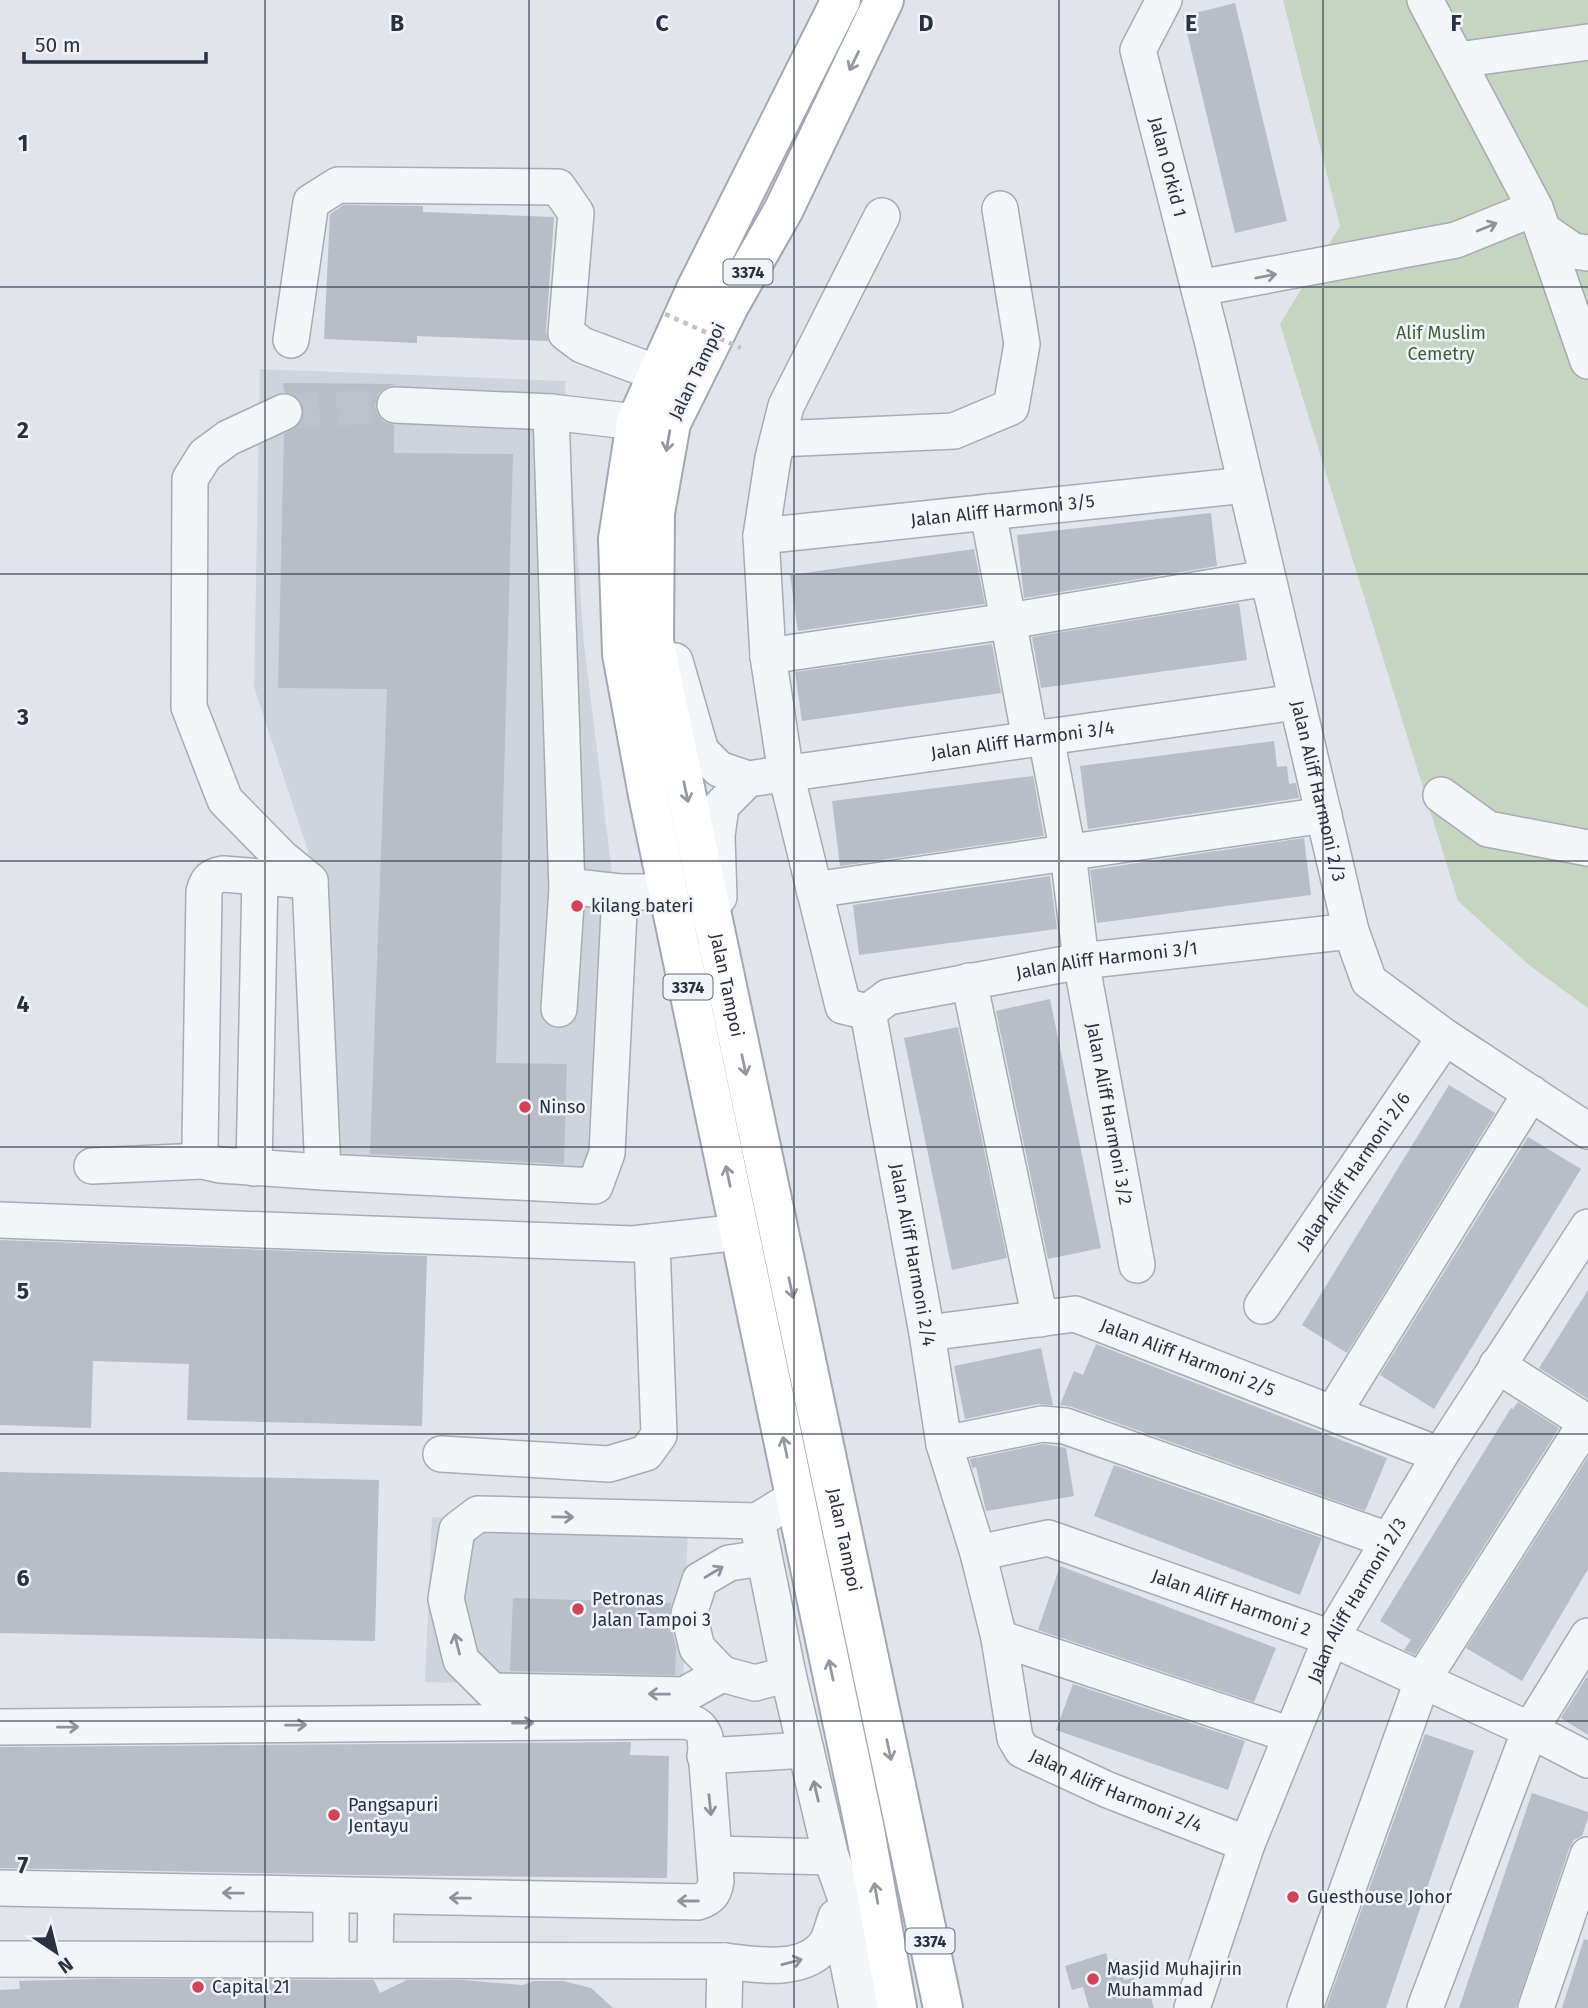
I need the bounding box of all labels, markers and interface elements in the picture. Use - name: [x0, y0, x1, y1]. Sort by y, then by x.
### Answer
- text: B: [390, 9, 404, 37]
- text: C: [655, 9, 669, 37]
- text: D: [919, 9, 934, 37]
- text: E: [1185, 9, 1197, 37]
- text: F: [1450, 9, 1462, 37]
- scale bar: [24, 21, 206, 65]
- text: 50 m: [35, 32, 81, 58]
- one-way arrow: [847, 50, 861, 71]
- street label: Jalan Orkid 1: [1144, 115, 1191, 219]
- text: 1: [18, 129, 28, 157]
- one-way arrow: [1476, 220, 1498, 233]
- road number: 3374: [724, 260, 772, 284]
- one-way arrow: [1254, 269, 1277, 282]
- street label: Jalan Tampoi: [664, 319, 730, 423]
- park label: Alif Muslim Cemetry: [1396, 322, 1486, 365]
- text: 2: [17, 416, 29, 444]
- one-way arrow: [661, 429, 674, 452]
- street label: Jalan Aliff Harmoni 3/5: [910, 490, 1096, 531]
- street label: Jalan Aliff Harmoni 2/3: [1286, 698, 1350, 884]
- text: 3: [16, 703, 29, 731]
- street label: Jalan Aliff Harmoni 3/4: [929, 717, 1116, 764]
- one-way arrow: [680, 780, 694, 803]
- place label: kilang bateri: [591, 895, 693, 917]
- marker: kilang bateri: [569, 898, 585, 914]
- street label: Jalan Tampoi: [705, 931, 748, 1039]
- street label: Jalan Aliff Harmoni 3/1: [1014, 937, 1199, 984]
- road number: 3374: [664, 974, 712, 1000]
- text: 4: [17, 990, 30, 1018]
- street label: Jalan Aliff Harmoni 3/2: [1082, 1021, 1137, 1206]
- one-way arrow: [737, 1053, 751, 1076]
- street label: Jalan Aliff Harmoni 2/6: [1292, 1088, 1415, 1254]
- place label: Ninso: [539, 1096, 586, 1118]
- marker: Ninso: [517, 1099, 533, 1115]
- street label: Jalan Aliff Harmoni 2/4: [885, 1162, 940, 1348]
- one-way arrow: [720, 1165, 734, 1188]
- one-way arrow: [784, 1276, 798, 1299]
- text: 5: [17, 1277, 29, 1305]
- street label: Jalan Aliff Harmoni 2/5: [1097, 1314, 1278, 1401]
- one-way arrow: [778, 1436, 792, 1459]
- street label: Jalan Tampoi: [822, 1486, 866, 1594]
- one-way arrow: [552, 1510, 575, 1523]
- street label: Jalan Aliff Harmoni 2/3: [1303, 1514, 1411, 1686]
- text: 6: [17, 1564, 30, 1592]
- one-way arrow: [704, 1565, 724, 1579]
- street label: Jalan Aliff Harmoni 2: [1149, 1565, 1314, 1641]
- place label: Petronas Jalan Tampoi 3: [592, 1588, 711, 1631]
- marker: Petronas Jalan Tampoi 3: [570, 1601, 586, 1617]
- one-way arrow: [450, 1633, 463, 1655]
- one-way arrow: [824, 1659, 838, 1682]
- one-way arrow: [648, 1687, 671, 1701]
- one-way arrow: [511, 1716, 534, 1729]
- one-way arrow: [284, 1718, 307, 1732]
- one-way arrow: [56, 1720, 79, 1734]
- one-way arrow: [882, 1738, 896, 1761]
- street label: Jalan Aliff Harmoni 2/4: [1026, 1744, 1206, 1837]
- one-way arrow: [808, 1780, 821, 1802]
- one-way arrow: [704, 1793, 717, 1816]
- place label: Pangsapuri Jentayu: [348, 1794, 438, 1837]
- marker: Pangsapuri Jentayu: [326, 1807, 342, 1823]
- text: 7: [18, 1851, 29, 1879]
- one-way arrow: [869, 1882, 882, 1905]
- one-way arrow: [221, 1886, 244, 1900]
- place label: Guesthouse Johor: [1307, 1886, 1452, 1908]
- marker: Guesthouse Johor: [1285, 1889, 1301, 1905]
- one-way arrow: [449, 1891, 472, 1904]
- one-way arrow: [676, 1894, 699, 1908]
- north arrow: [21, 1917, 91, 1987]
- road number: 3374: [906, 1928, 954, 1954]
- text: N: [54, 1952, 77, 1979]
- one-way arrow: [780, 1955, 803, 1968]
- place label: Masjid Muhajirin Muhammad: [1107, 1958, 1242, 2001]
- marker: Masjid Muhajirin Muhammad: [1085, 1971, 1101, 1987]
- place label: Capital 21: [212, 1976, 290, 1998]
- marker: Capital 21: [190, 1979, 206, 1995]

